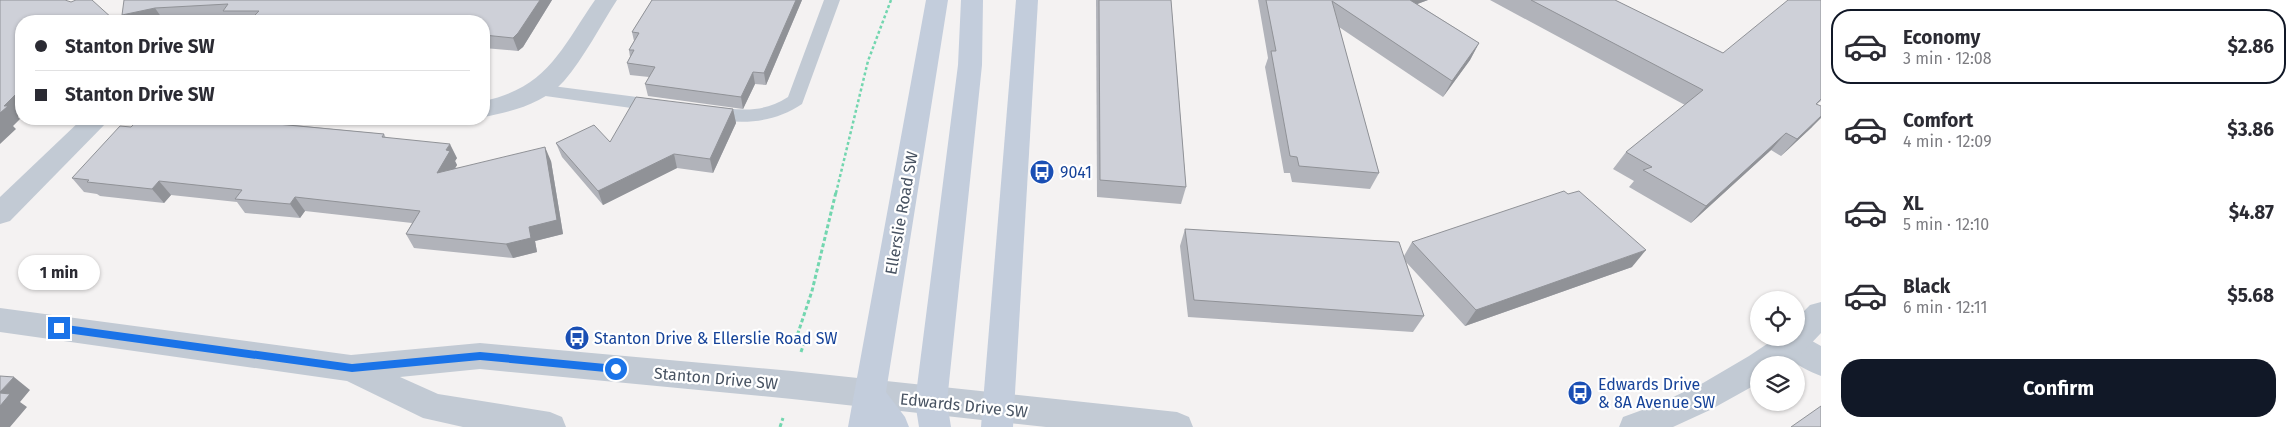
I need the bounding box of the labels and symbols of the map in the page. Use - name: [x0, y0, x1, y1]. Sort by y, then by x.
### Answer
- street label: Ellerslie Road SW: [881, 150, 922, 276]
- bus stop icon: 9041: [1029, 159, 1055, 185]
- place label: 9041: [1060, 163, 1092, 182]
- callout: 1 min: [18, 255, 100, 290]
- route end: [48, 317, 70, 339]
- bus stop icon: Stanton Drive & Ellerslie Road SW: [564, 325, 590, 351]
- place label: Stanton Drive & Ellerslie Road SW: [594, 329, 838, 348]
- route start: [605, 358, 627, 380]
- street label: Stanton Drive SW: [653, 364, 779, 393]
- place label: Edwards Drive & 8A Avenue SW: [1598, 375, 1715, 412]
- bus stop icon: Edwards Drive & 8A Avenue SW: [1567, 380, 1593, 406]
- street label: Edwards Drive SW: [899, 389, 1029, 422]

